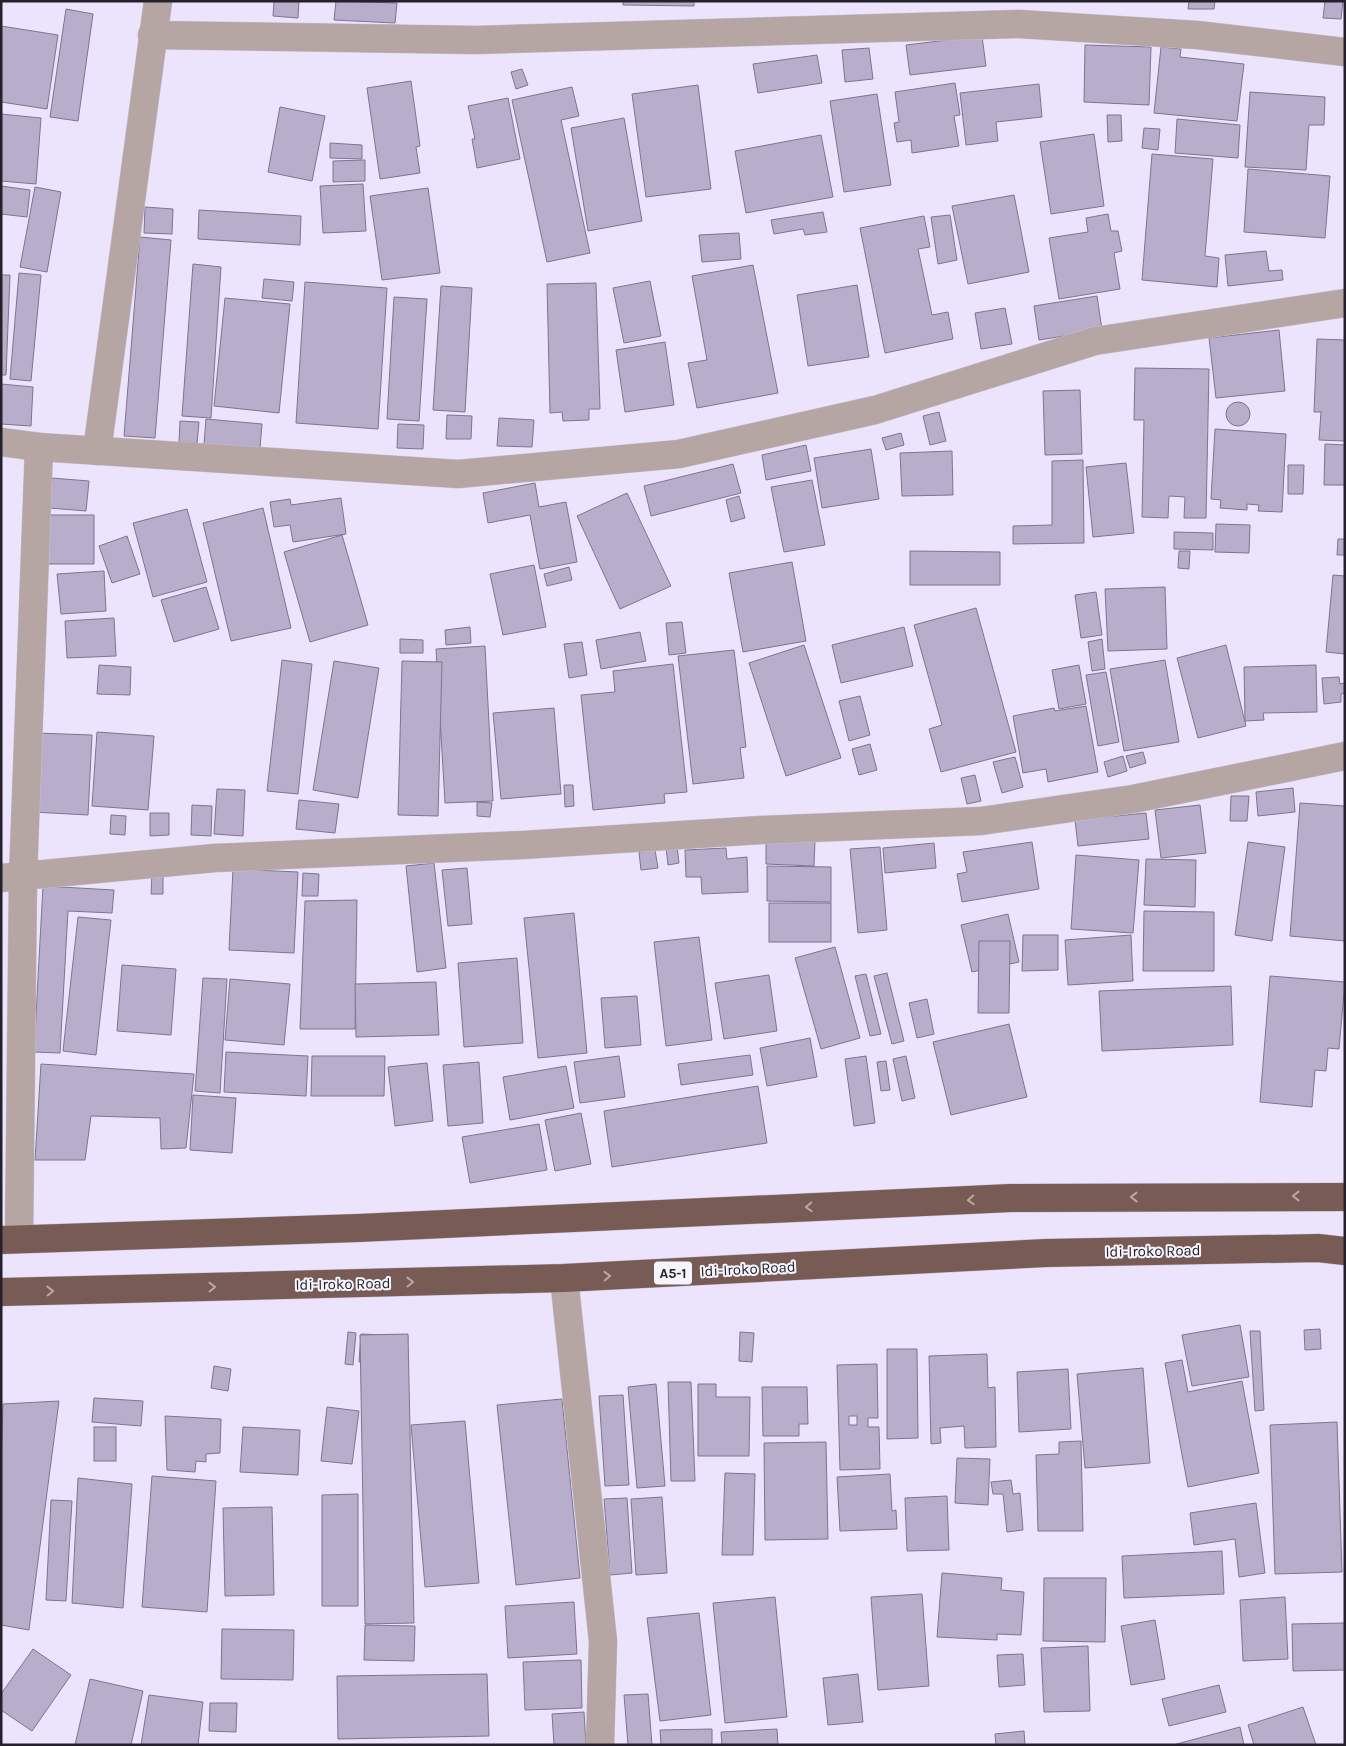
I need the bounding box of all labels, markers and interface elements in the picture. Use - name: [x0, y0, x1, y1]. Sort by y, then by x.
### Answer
- one-way arrow: [1292, 1191, 1300, 1201]
- one-way arrow: [1129, 1192, 1137, 1202]
- one-way arrow: [967, 1194, 975, 1205]
- one-way arrow: [804, 1202, 812, 1212]
- street label: Idi-Iroko Road: [1105, 1241, 1201, 1261]
- street label: Idi-Iroko Road: [700, 1258, 796, 1280]
- road number: A5-1: [654, 1262, 692, 1284]
- one-way arrow: [604, 1271, 612, 1282]
- street label: Idi-Iroko Road: [295, 1274, 391, 1294]
- one-way arrow: [406, 1277, 414, 1287]
- one-way arrow: [209, 1282, 217, 1292]
- one-way arrow: [46, 1286, 54, 1296]

